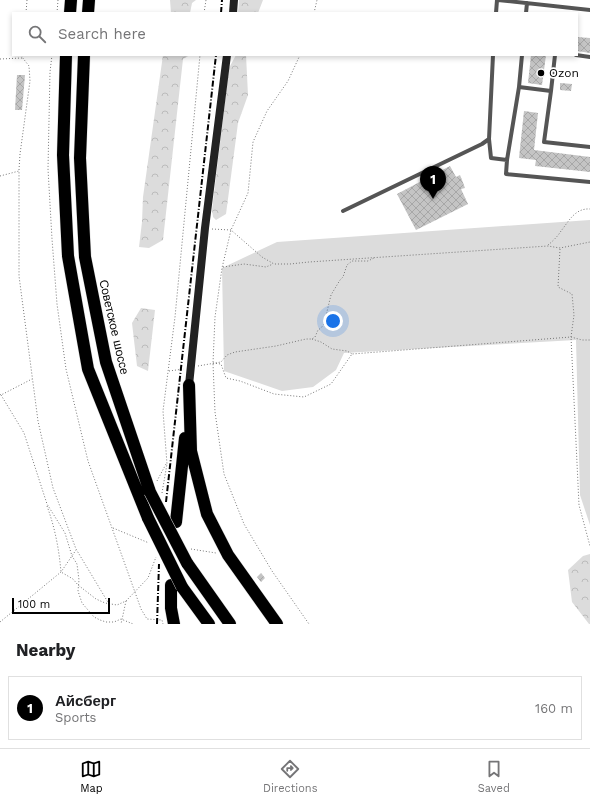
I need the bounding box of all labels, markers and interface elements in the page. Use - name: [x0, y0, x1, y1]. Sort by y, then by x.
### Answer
- search box: [12, 12, 578, 56]
- icon: search: [26, 23, 48, 45]
- text: Search here: [58, 25, 146, 43]
- place label: Ozon: [549, 66, 579, 80]
- marker: Ozon: [536, 68, 546, 78]
- pin: 1: [420, 166, 446, 199]
- street label: Советское шоссе: [96, 278, 132, 376]
- your location: [323, 311, 343, 331]
- scale bar: [12, 596, 110, 615]
- text: 100 m: [18, 598, 50, 611]
- text: Nearby: [16, 640, 75, 660]
- text: Айсберг: [55, 692, 116, 710]
- text: 1: [27, 701, 33, 716]
- text: 160 m: [535, 701, 573, 716]
- text: Sports: [55, 710, 96, 725]
- tab: Map: [80, 758, 103, 795]
- tab: Directions: [263, 758, 317, 795]
- tab: Saved: [478, 758, 510, 795]

